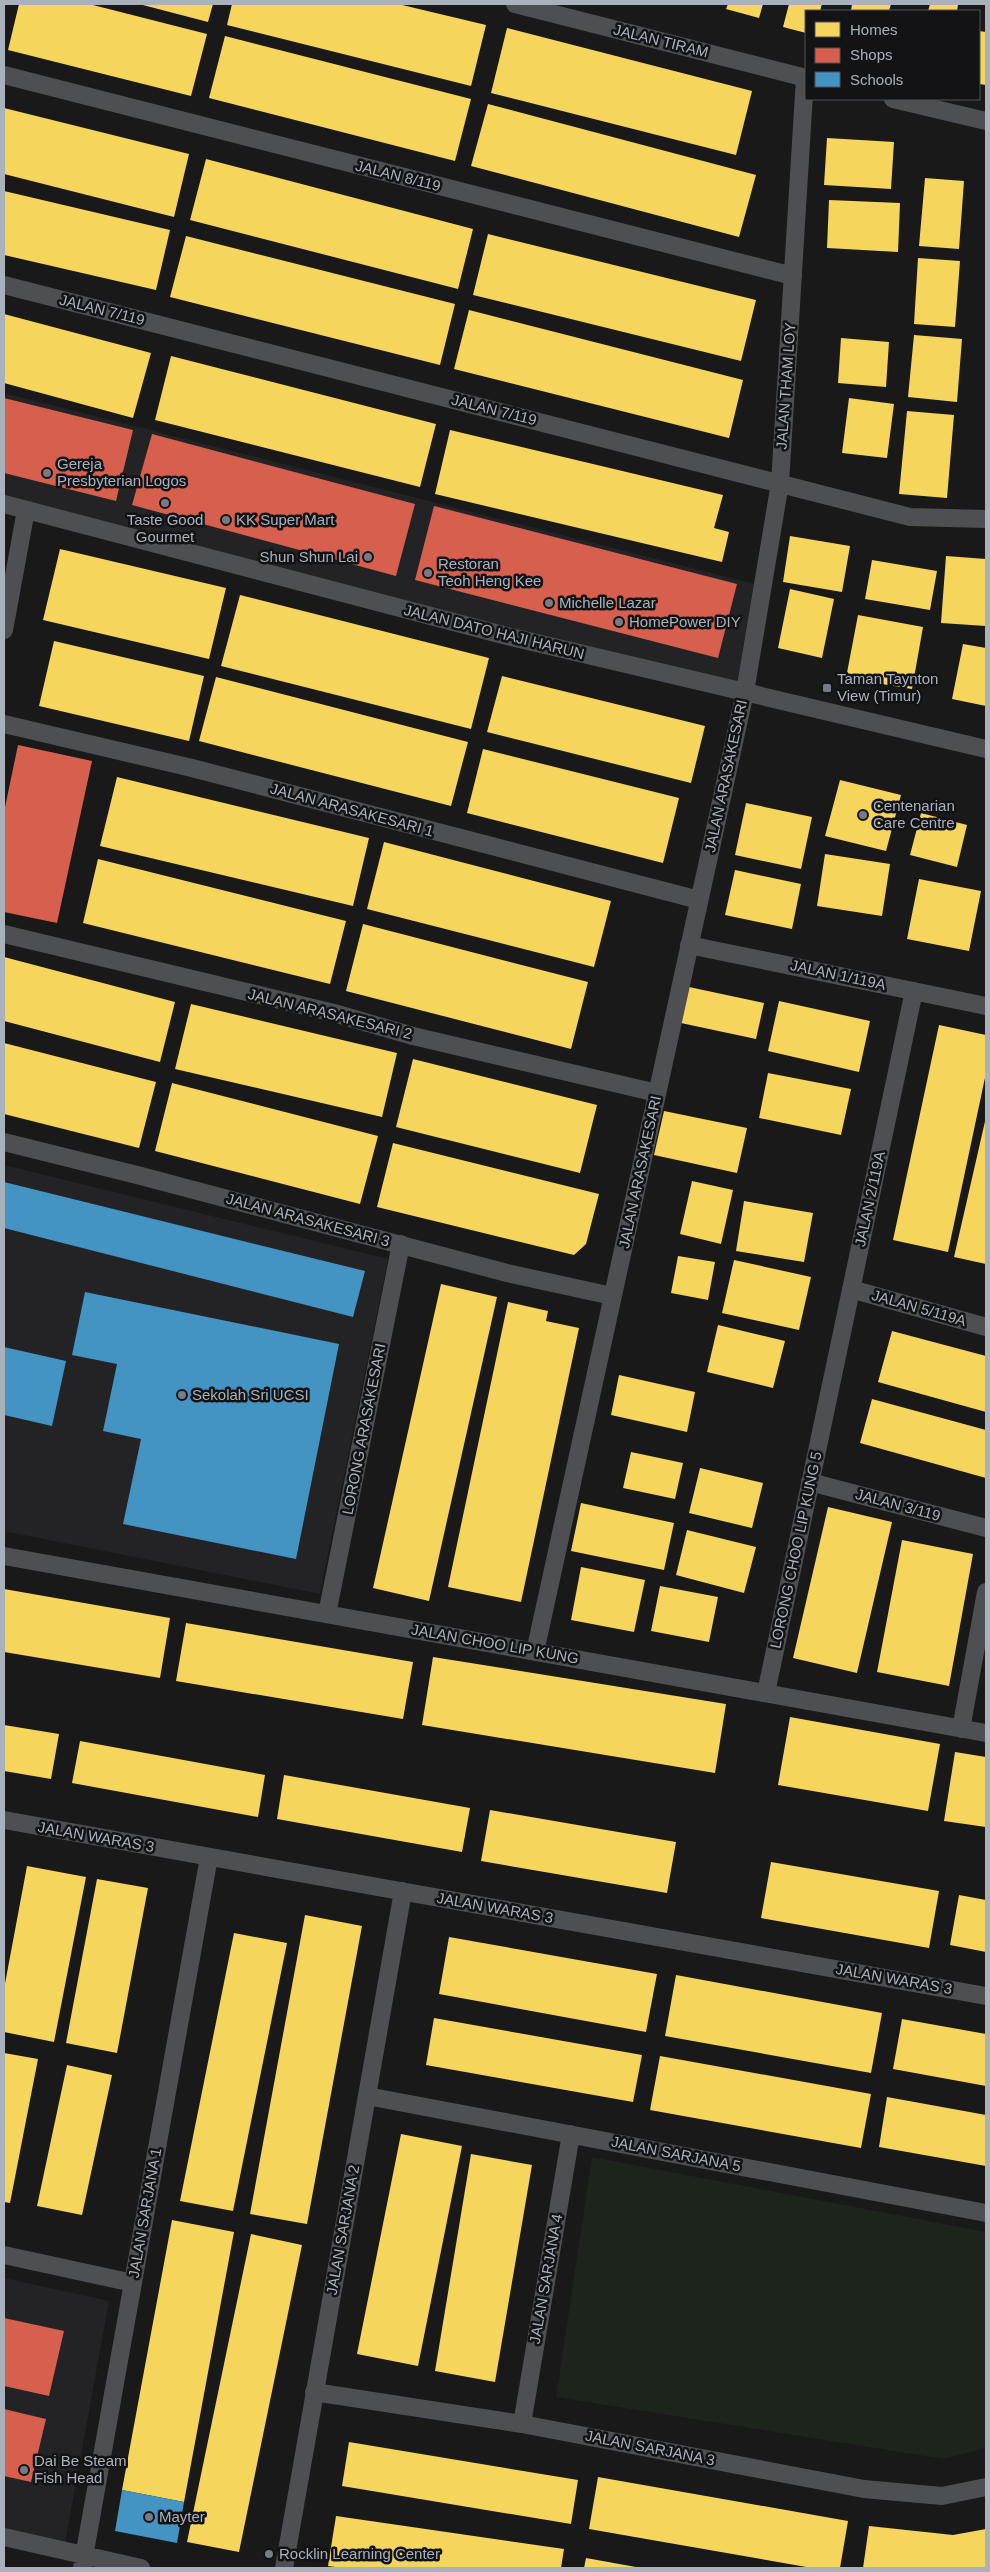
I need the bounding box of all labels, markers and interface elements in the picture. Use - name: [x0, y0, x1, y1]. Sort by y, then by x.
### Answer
- legend: [805, 10, 980, 100]
- street label: JALAN TIRAM: [612, 21, 710, 61]
- text: Homes: [850, 21, 898, 38]
- text: Shops: [850, 46, 893, 63]
- text: Schools: [850, 71, 903, 88]
- street label: JALAN 8/119: [354, 157, 443, 194]
- street label: JALAN 7/119: [58, 291, 147, 328]
- street label: JALAN THAM LOY: [773, 322, 798, 450]
- street label: JALAN 7/119: [450, 391, 539, 428]
- place label: Gereja Presbyterian Logos: [57, 455, 186, 489]
- marker: Gereja Presbyterian Logos: [41, 467, 53, 479]
- marker: Taste Good Gourmet: [159, 497, 171, 509]
- place label: Taste Good Gourmet: [127, 511, 203, 545]
- place label: KK Super Mart: [236, 511, 335, 528]
- marker: KK Super Mart: [220, 514, 232, 526]
- place label: Shun Shun Lai: [260, 548, 358, 565]
- marker: Shun Shun Lai: [362, 551, 374, 563]
- place label: Restoran Teoh Heng Kee: [438, 555, 541, 589]
- marker: Restoran Teoh Heng Kee: [422, 567, 434, 579]
- place label: Michelle Lazar: [559, 594, 656, 611]
- marker: Michelle Lazar: [543, 597, 555, 609]
- street label: JALAN DATO HAJI HARUN: [402, 601, 586, 662]
- place label: HomePower DIY: [629, 613, 741, 630]
- marker: HomePower DIY: [613, 616, 625, 628]
- place label: Taman Taynton View (Timur): [837, 670, 938, 704]
- marker: Taman Taynton View (Timur): [821, 682, 833, 694]
- street label: JALAN ARASAKESARI: [701, 698, 750, 854]
- street label: JALAN ARASAKESARI 1: [269, 780, 436, 840]
- place label: Centenarian Care Centre: [873, 797, 955, 831]
- marker: Centenarian Care Centre: [857, 809, 869, 821]
- street label: JALAN 1/119A: [789, 956, 887, 993]
- street label: JALAN ARASAKESARI 2: [246, 985, 414, 1042]
- street label: JALAN ARASAKESARI: [615, 1094, 664, 1250]
- street label: JALAN 2/119A: [851, 1150, 888, 1248]
- street label: JALAN ARASAKESARI 3: [225, 1190, 392, 1250]
- street label: JALAN 5/119A: [870, 1286, 968, 1329]
- street label: LORONG ARASAKESARI: [339, 1342, 388, 1516]
- place label: Sekolah Sri UCSI: [192, 1386, 309, 1403]
- marker: Sekolah Sri UCSI: [176, 1389, 188, 1401]
- street label: LORONG CHOO LIP KUNG 5: [766, 1450, 825, 1650]
- street label: JALAN 3/119: [854, 1485, 942, 1524]
- street label: JALAN CHOO LIP KUNG: [410, 1620, 580, 1667]
- street label: JALAN WARAS 3: [37, 1818, 156, 1855]
- street label: JALAN WARAS 3: [436, 1889, 555, 1926]
- street label: JALAN WARAS 3: [835, 1960, 954, 1997]
- street label: JALAN SARJANA 5: [610, 2133, 742, 2174]
- street label: JALAN SARJANA 1: [125, 2147, 164, 2279]
- street label: JALAN SARJANA 2: [323, 2164, 362, 2296]
- street label: JALAN SARJANA 4: [526, 2213, 565, 2345]
- street label: JALAN SARJANA 3: [584, 2427, 716, 2468]
- place label: Dai Be Steam Fish Head: [34, 2452, 127, 2486]
- marker: Dai Be Steam Fish Head: [18, 2464, 30, 2476]
- place label: Mayter: [159, 2508, 205, 2525]
- marker: Mayter: [143, 2511, 155, 2523]
- place label: Rocklin Learning Center: [279, 2545, 440, 2562]
- marker: Rocklin Learning Center: [263, 2548, 275, 2560]

